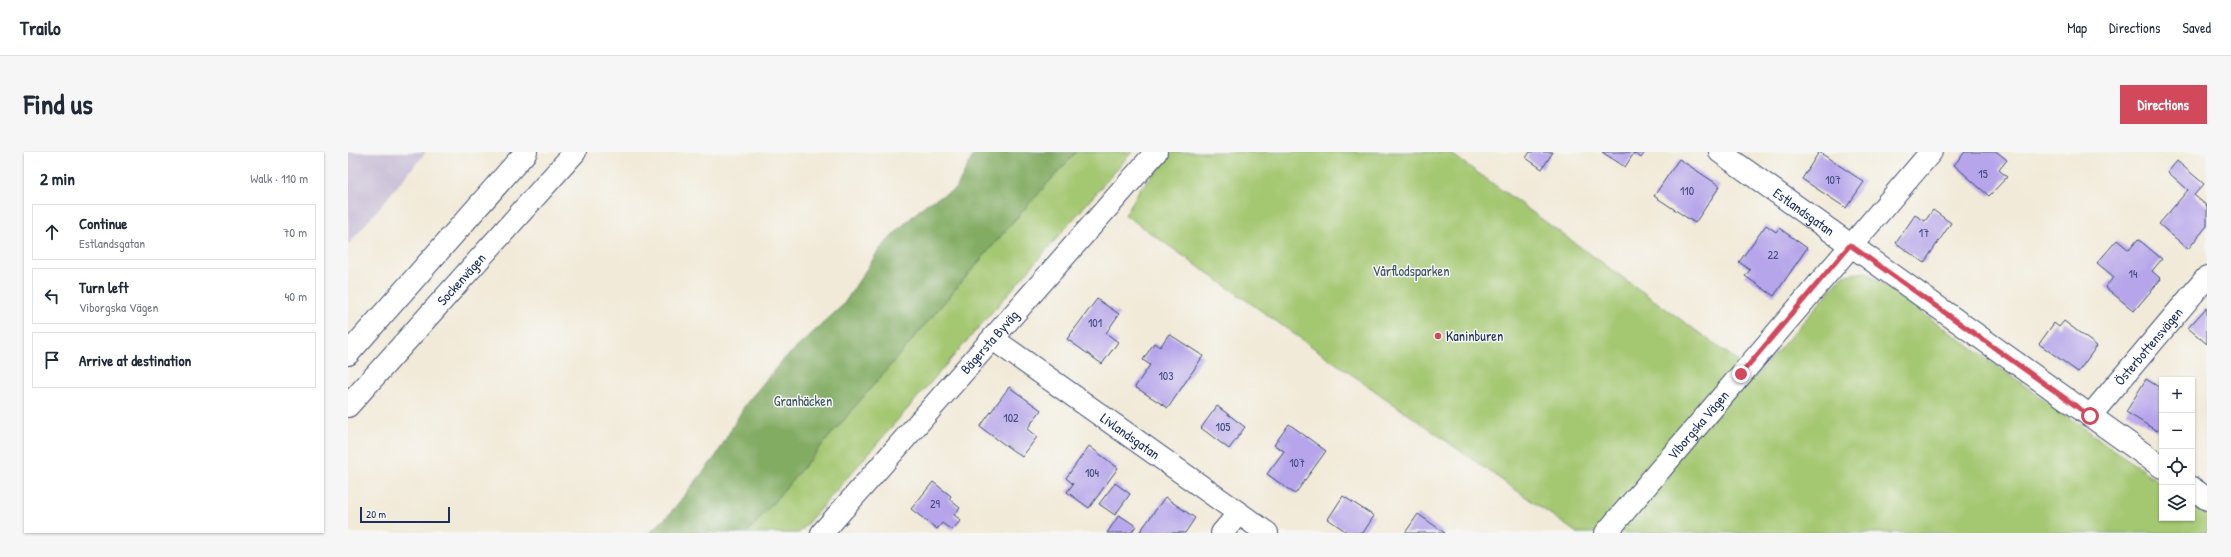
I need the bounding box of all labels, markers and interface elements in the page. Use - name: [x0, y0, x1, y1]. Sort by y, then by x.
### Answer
- text: Trailo: [20, 15, 61, 41]
- text: Map: [2067, 18, 2087, 37]
- text: Directions: [2109, 18, 2160, 37]
- text: Saved: [2182, 18, 2211, 37]
- text: Find us: [24, 85, 93, 123]
- button: Directions: [2120, 85, 2207, 124]
- house number: 15: [1978, 165, 1988, 182]
- text: 2 min: [40, 167, 75, 190]
- text: Walk · 110 m: [250, 169, 308, 187]
- house number: 107: [1825, 171, 1841, 188]
- house number: 110: [1680, 182, 1694, 199]
- street label: Estlandsgatan: [1770, 183, 1839, 240]
- text: Continue: [79, 213, 127, 234]
- icon: ahead: [41, 221, 63, 243]
- text: 70 m: [283, 223, 307, 241]
- house number: 17: [1919, 224, 1929, 241]
- text: Estlandsgatan: [79, 234, 145, 252]
- house number: 22: [1767, 246, 1779, 263]
- street label: Sockenvägen: [432, 249, 489, 309]
- park label: Vårflodsparken: [1373, 261, 1450, 281]
- house number: 14: [2129, 265, 2138, 282]
- text: Turn left: [79, 277, 129, 298]
- icon: left: [41, 285, 63, 307]
- text: 40 m: [284, 287, 307, 305]
- text: Viborgska Vägen: [79, 298, 158, 316]
- street label: Österbottensvägen: [2110, 303, 2187, 389]
- street label: Bägersta Byväg: [956, 306, 1023, 378]
- house number: 101: [1088, 314, 1102, 331]
- place label: Kaninburen: [1446, 326, 1503, 345]
- marker: Kaninburen: [1433, 331, 1443, 341]
- icon: arrive: [41, 349, 63, 371]
- text: Arrive at destination: [79, 350, 191, 371]
- route end: [1732, 365, 1750, 383]
- house number: 103: [1158, 367, 1174, 384]
- map controls: [2159, 377, 2195, 521]
- button: +: [2159, 377, 2195, 413]
- street label: Viborgska Vägen: [1663, 386, 1733, 463]
- park label: Granhäcken: [774, 391, 832, 410]
- route start: [2081, 407, 2099, 425]
- street label: Livlandsgatan: [1097, 408, 1164, 463]
- house number: 102: [1003, 409, 1019, 426]
- button: −: [2159, 413, 2195, 449]
- house number: 105: [1216, 418, 1230, 435]
- button: locate: [2159, 449, 2195, 485]
- house number: 107: [1289, 454, 1305, 471]
- house number: 104: [1085, 464, 1100, 481]
- button: layers: [2159, 485, 2195, 521]
- house number: 29: [930, 495, 941, 512]
- scale bar: [360, 505, 450, 524]
- text: 20 m: [366, 507, 386, 521]

